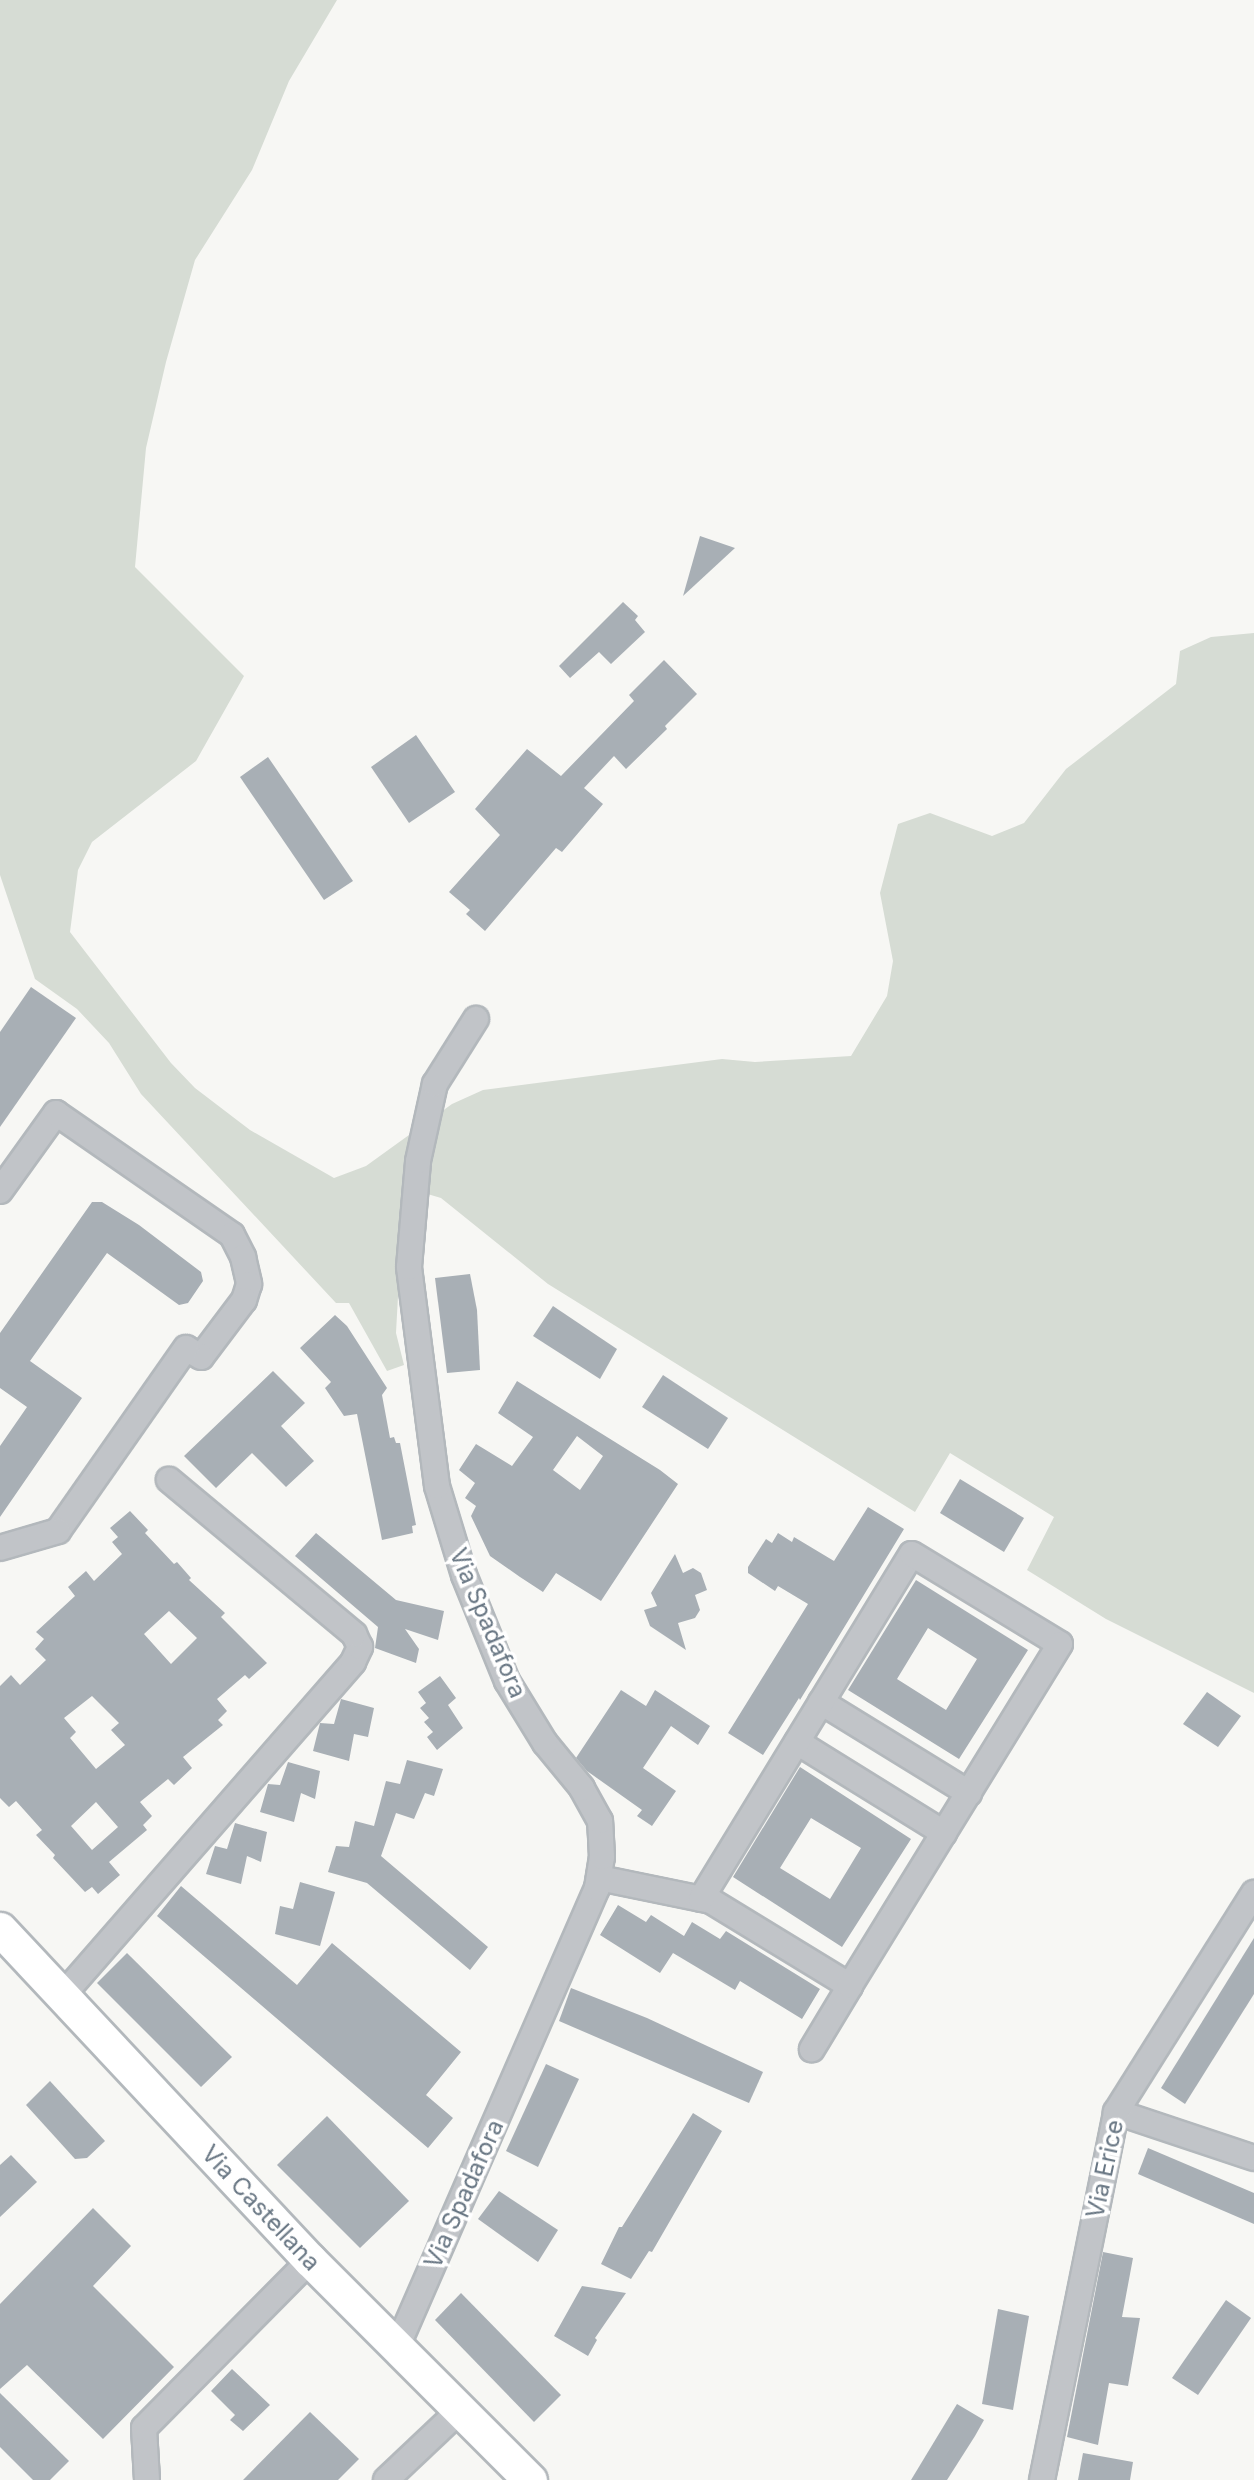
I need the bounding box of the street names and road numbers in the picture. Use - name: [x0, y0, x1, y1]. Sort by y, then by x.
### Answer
- street label: Via Spadafora: [444, 1544, 532, 1702]
- street label: Via Spadafora: [418, 2115, 510, 2273]
- street label: Via Erice: [1081, 2117, 1129, 2221]
- street label: Via Castellana: [196, 2139, 326, 2277]

